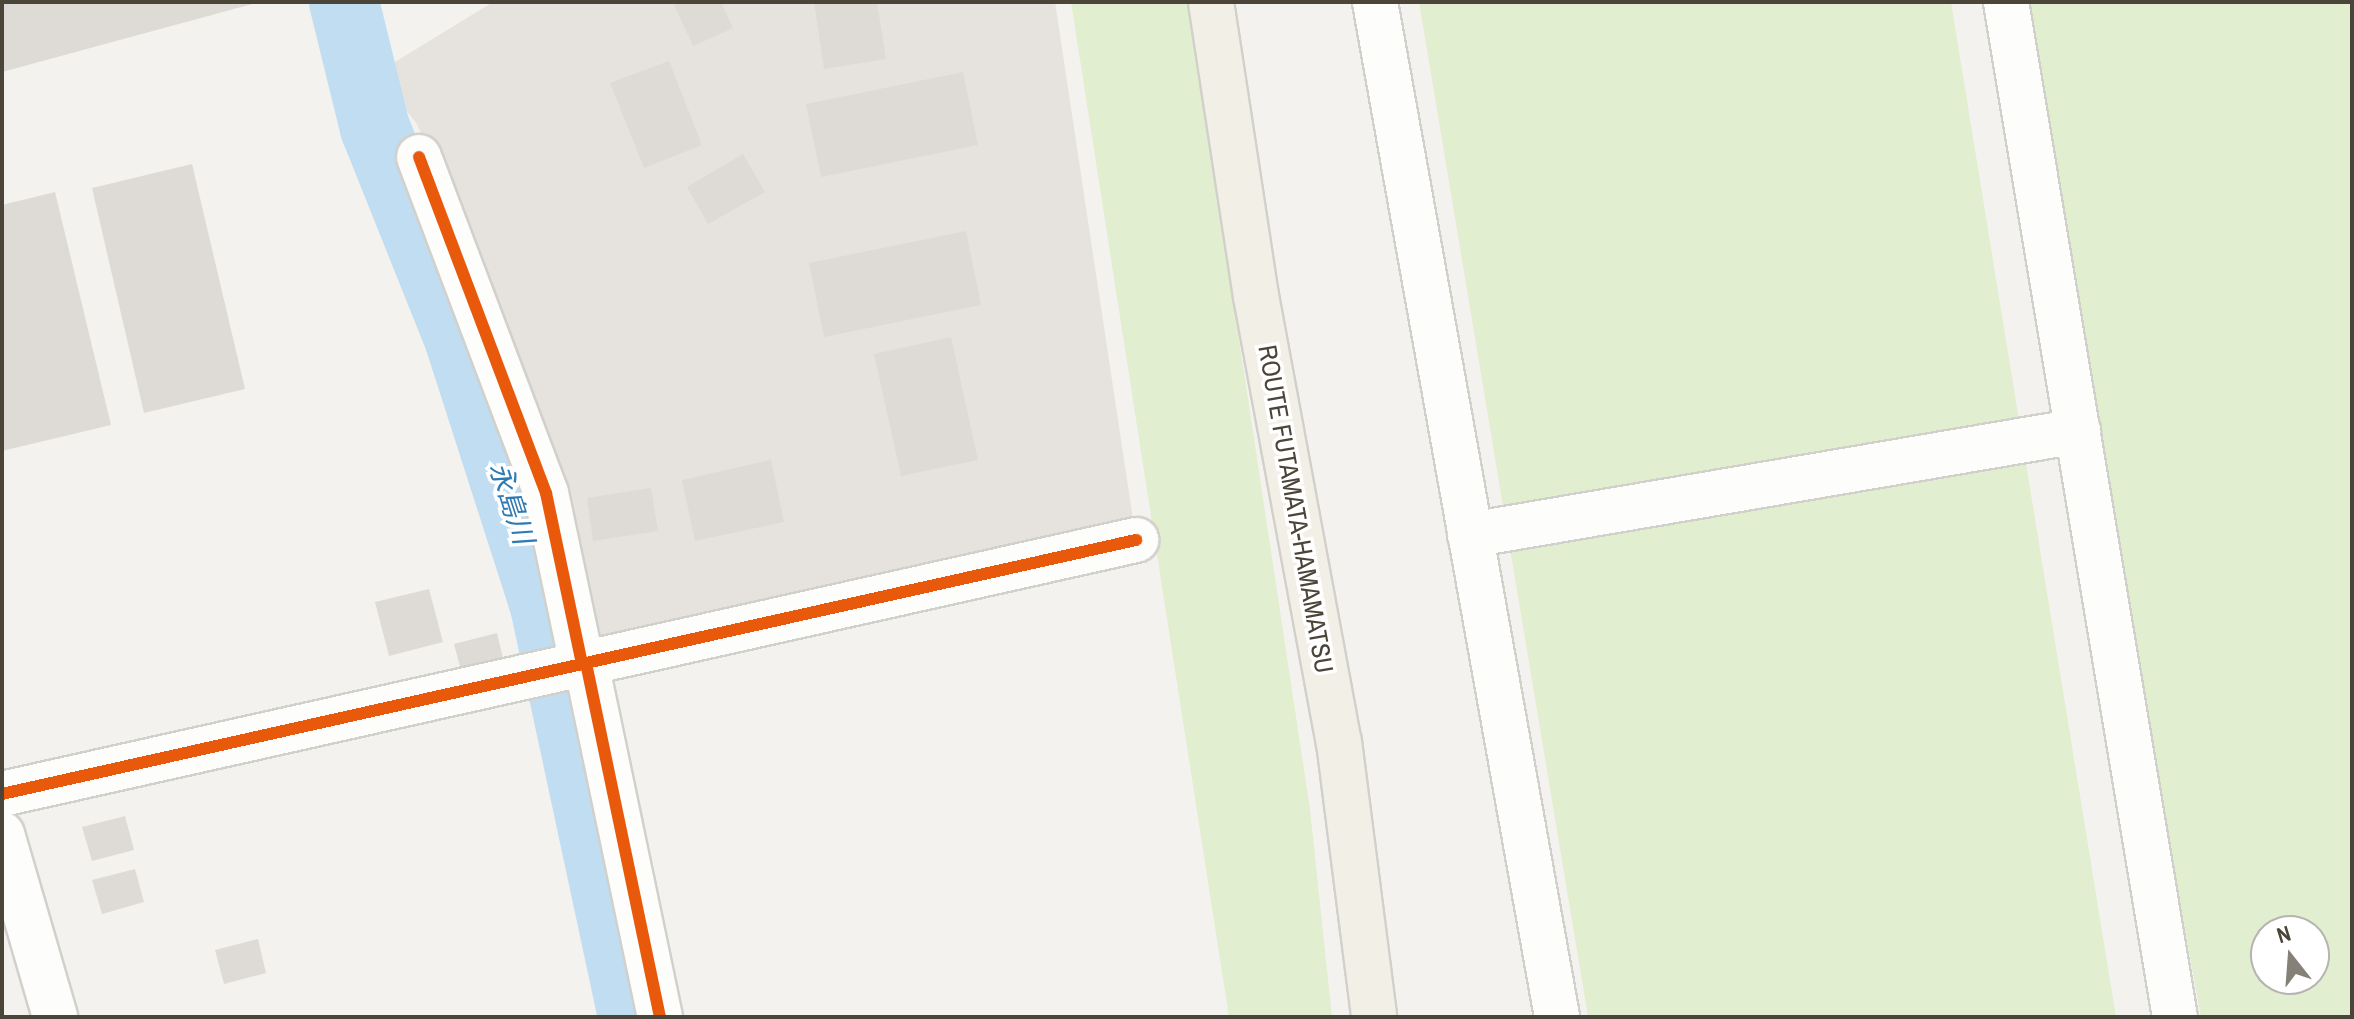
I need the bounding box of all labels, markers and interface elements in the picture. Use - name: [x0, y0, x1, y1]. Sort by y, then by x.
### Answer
- street label: ROUTE FUTAMATA-HAMAMATSU: [1252, 343, 1340, 675]
- water label: 永島川: [483, 458, 541, 548]
- north arrow: [2250, 915, 2330, 995]
- text: N: [2273, 918, 2294, 950]

